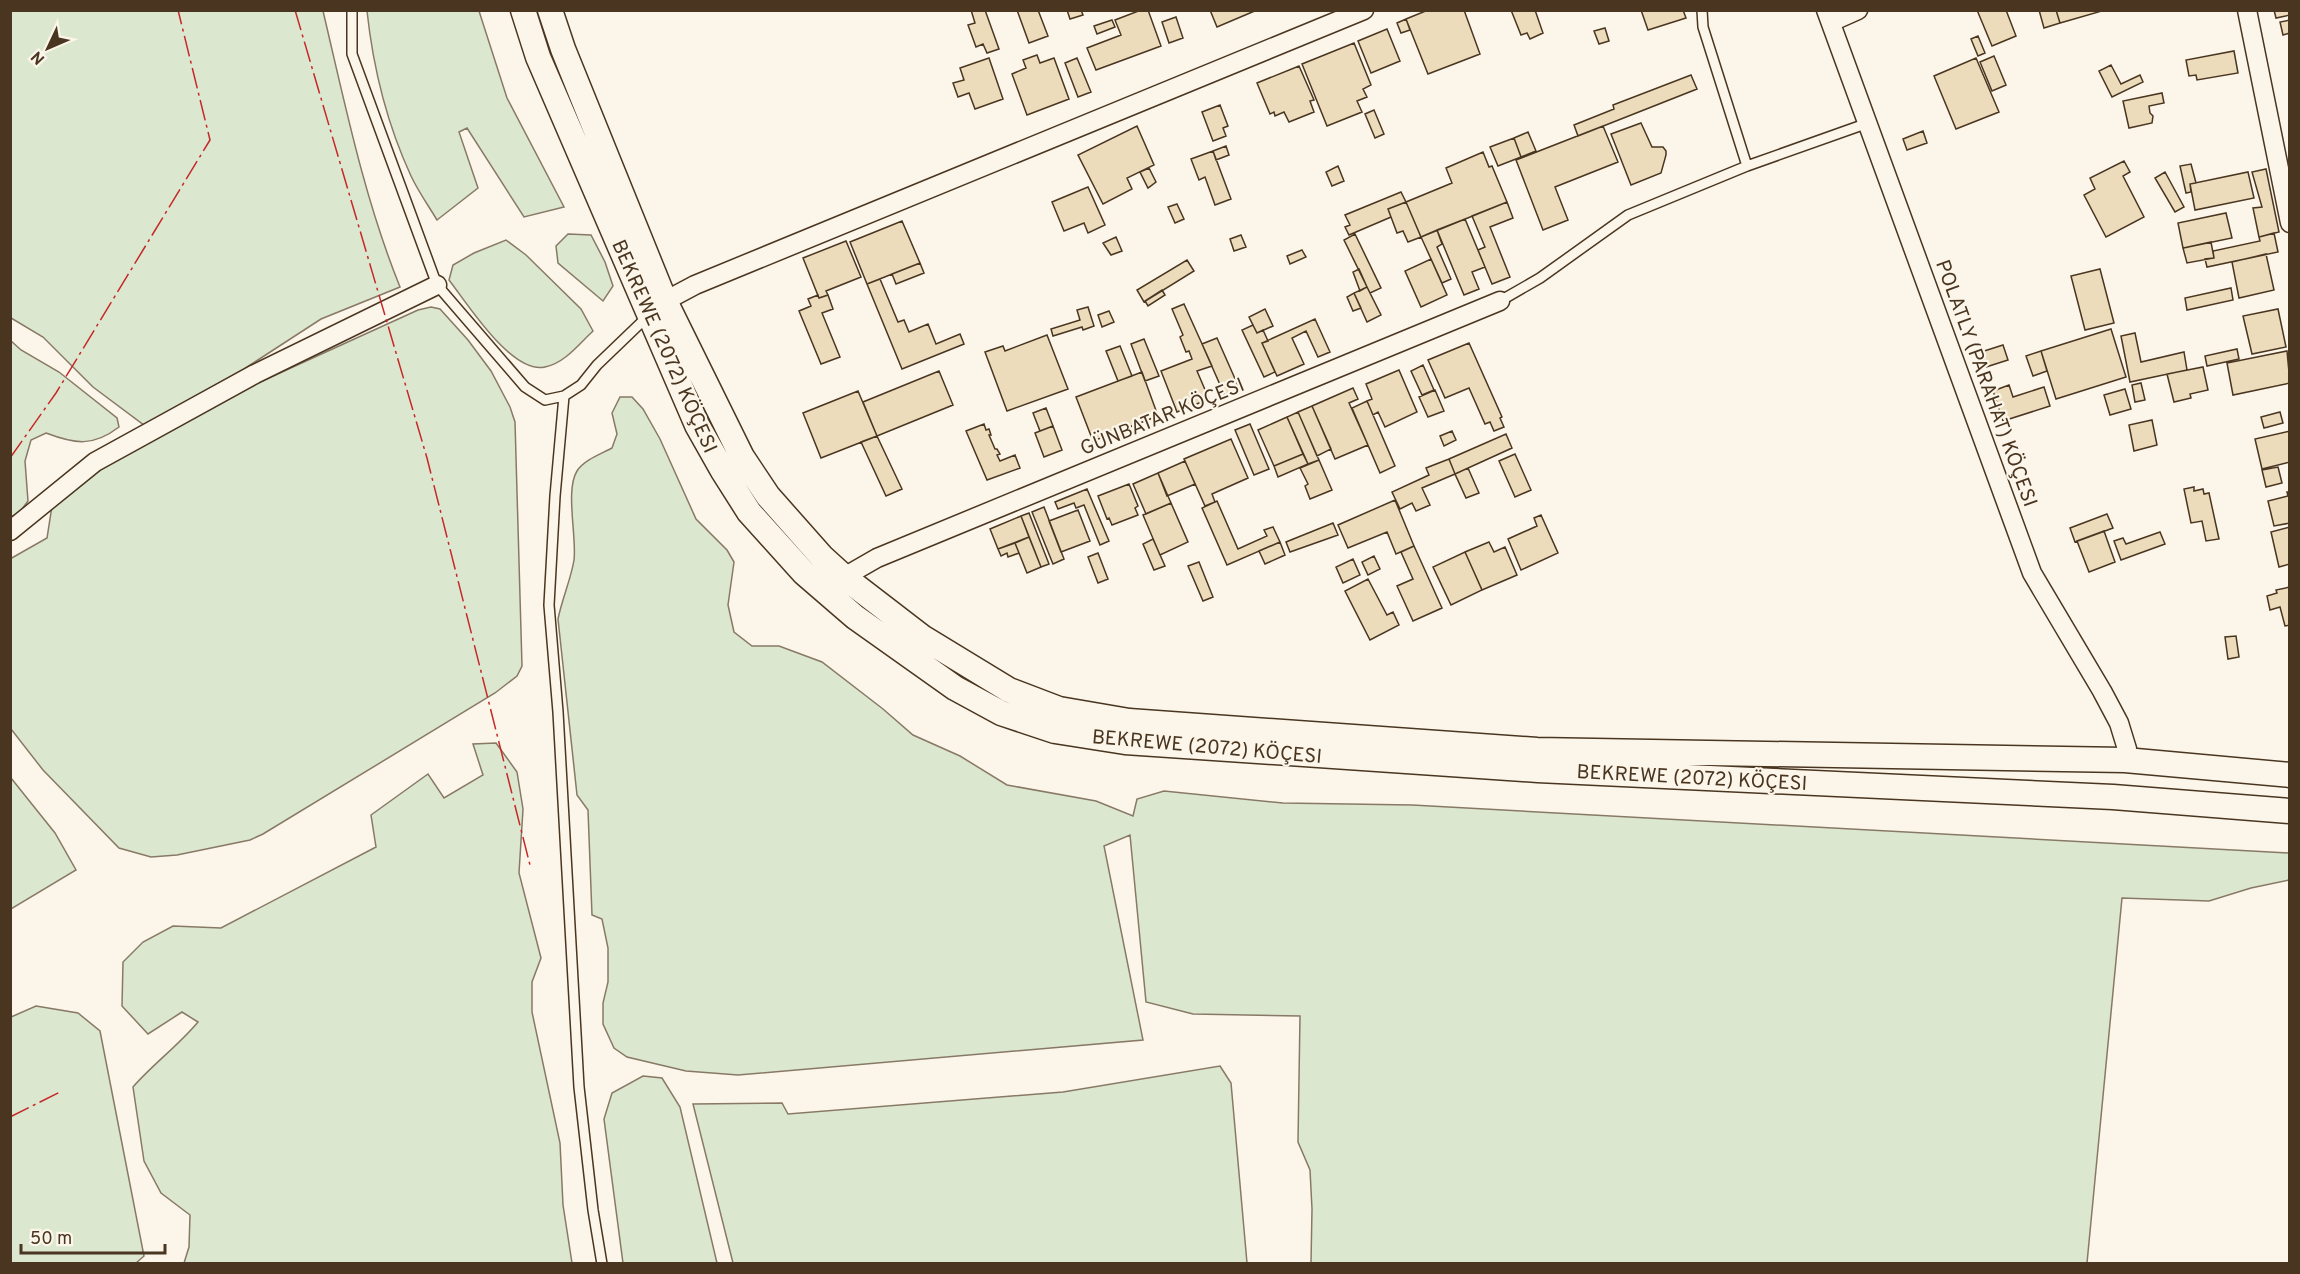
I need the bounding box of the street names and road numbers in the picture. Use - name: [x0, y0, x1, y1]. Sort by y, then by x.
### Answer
- street label: BEKREWE (2072) KÖÇESI: [604, 236, 723, 458]
- street label: POLATLY (PARAHAT) KÖÇESI: [1928, 256, 2043, 511]
- street label: GÜNBATAR KÖÇESI: [1076, 372, 1249, 463]
- street label: BEKREWE (2072) KÖÇESI: [1091, 724, 1323, 771]
- street label: BEKREWE (2072) KÖÇESI: [1576, 759, 1808, 798]

